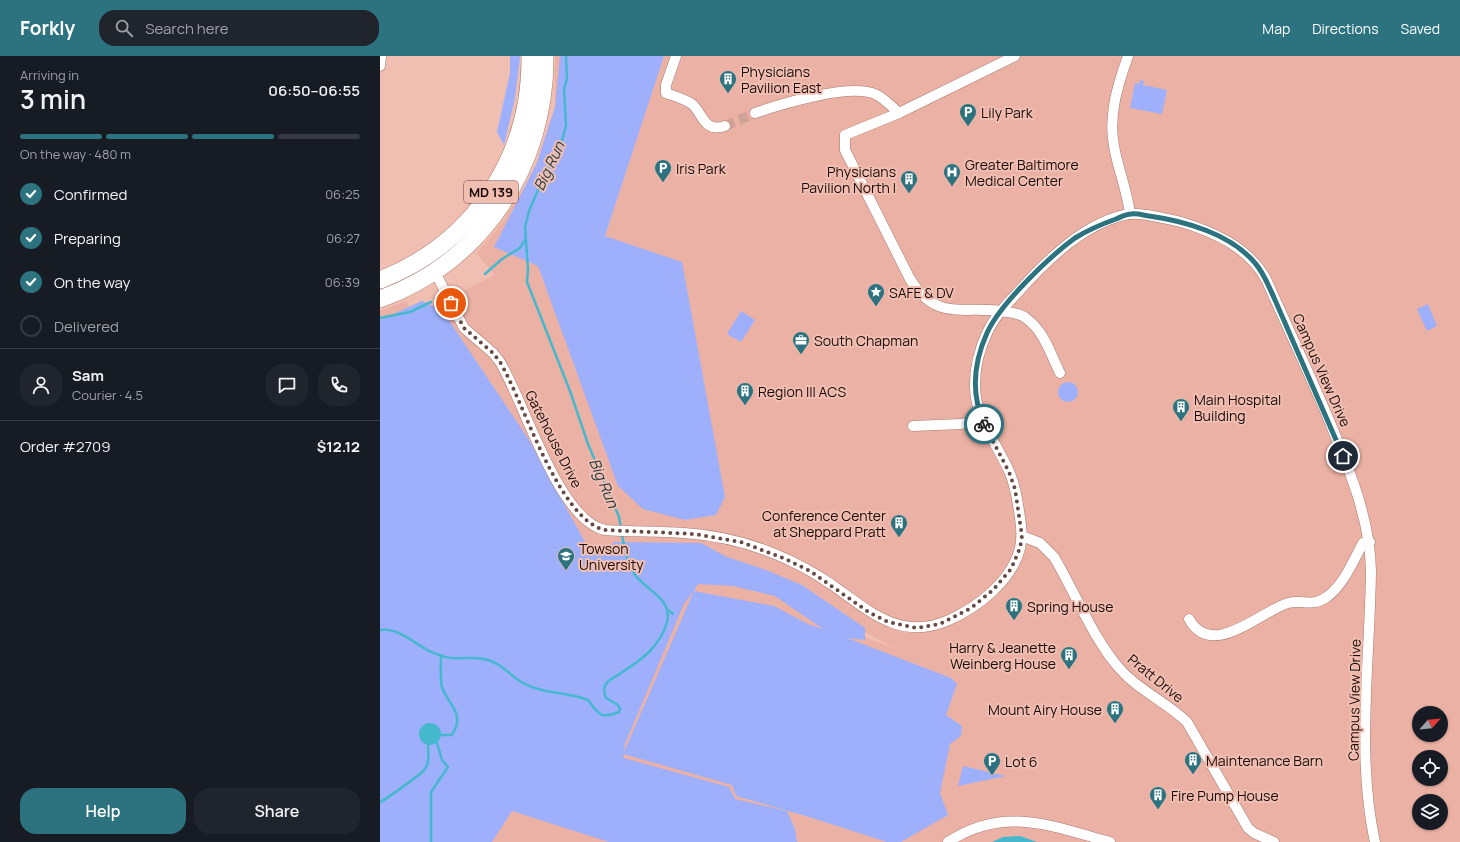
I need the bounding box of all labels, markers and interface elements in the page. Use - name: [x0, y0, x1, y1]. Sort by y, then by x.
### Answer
- search box: [99, 10, 379, 46]
- text: Forkly: [20, 15, 75, 41]
- icon: search: [113, 17, 135, 39]
- text: Search here: [145, 18, 229, 39]
- text: Map: [1262, 19, 1290, 38]
- text: Directions: [1312, 19, 1379, 38]
- text: Saved: [1401, 19, 1440, 38]
- place label: Physicians Pavilion East: [741, 62, 822, 97]
- text: Arriving in: [20, 66, 79, 84]
- building icon: Physicians Pavilion East: [718, 69, 738, 94]
- text: 06:50–06:55: [268, 80, 360, 101]
- text: 3 min: [20, 81, 86, 117]
- parking icon: Lily Park: [958, 102, 978, 127]
- place label: Lily Park: [981, 103, 1034, 122]
- water label: Big Run: [529, 137, 570, 194]
- text: On the way · 480 m: [20, 145, 131, 163]
- place label: Greater Baltimore Medical Center: [965, 155, 1079, 190]
- parking icon: Iris Park: [653, 158, 673, 183]
- place label: Iris Park: [676, 159, 727, 178]
- place label: Physicians Pavilion North I: [801, 162, 896, 197]
- hospital icon: Greater Baltimore Medical Center: [942, 162, 962, 187]
- building icon: Physicians Pavilion North I: [899, 169, 919, 194]
- road number: MD 139: [464, 181, 518, 203]
- icon: check: [20, 183, 42, 205]
- text: Confirmed: [54, 184, 127, 205]
- text: 06:25: [325, 185, 360, 203]
- icon: check: [20, 227, 42, 249]
- text: Preparing: [54, 228, 121, 249]
- text: 06:27: [326, 229, 360, 247]
- icon: check: [20, 271, 42, 293]
- text: On the way: [54, 272, 130, 293]
- text: 06:39: [325, 273, 360, 291]
- place icon: SAFE & DV: [866, 282, 886, 307]
- place label: SAFE & DV: [889, 283, 954, 302]
- pin: [434, 286, 468, 320]
- icon: bag: [440, 292, 462, 314]
- street label: Campus View Drive: [1289, 310, 1355, 430]
- text: Delivered: [54, 316, 119, 337]
- office icon: South Chapman: [791, 330, 811, 355]
- place label: South Chapman: [814, 331, 918, 350]
- button: person: [20, 364, 62, 406]
- button: chat: [266, 364, 308, 406]
- button: phone: [318, 364, 360, 406]
- text: Sam: [72, 365, 104, 386]
- building icon: Region III ACS: [735, 381, 755, 406]
- place label: Region III ACS: [758, 382, 847, 401]
- text: Courier · 4.5: [72, 386, 143, 404]
- street label: Gatehouse Drive: [521, 387, 587, 491]
- place label: Main Hospital Building: [1194, 390, 1281, 425]
- building icon: Main Hospital Building: [1171, 397, 1191, 422]
- courier: [964, 404, 1004, 444]
- icon: bike: [973, 413, 995, 435]
- text: Order #2709: [20, 436, 111, 457]
- text: $12.12: [317, 436, 360, 457]
- pin: [1326, 439, 1360, 473]
- icon: home: [1332, 445, 1354, 467]
- water label: Big Run: [584, 455, 624, 512]
- place label: Conference Center at Sheppard Pratt: [762, 506, 886, 541]
- building icon: Conference Center at Sheppard Pratt: [889, 513, 909, 538]
- place label: Towson University: [579, 539, 644, 574]
- school or university icon: Towson University: [556, 546, 576, 571]
- building icon: Spring House: [1004, 596, 1024, 621]
- place label: Spring House: [1027, 597, 1113, 616]
- place label: Harry & Jeanette Weinberg House: [949, 638, 1056, 673]
- street label: Campus View Drive: [1343, 639, 1365, 761]
- building icon: Harry & Jeanette Weinberg House: [1059, 645, 1079, 670]
- street label: Pratt Drive: [1124, 650, 1188, 706]
- building icon: Mount Airy House: [1105, 699, 1125, 724]
- place label: Mount Airy House: [988, 700, 1102, 719]
- north arrow: [1412, 706, 1448, 742]
- map controls: [1412, 706, 1448, 830]
- building icon: Maintenance Barn: [1183, 750, 1203, 775]
- button: locate: [1412, 750, 1448, 786]
- parking icon: Lot 6: [982, 751, 1002, 776]
- place label: Maintenance Barn: [1206, 751, 1323, 770]
- place label: Lot 6: [1005, 752, 1038, 771]
- building icon: Fire Pump House: [1148, 785, 1168, 810]
- place label: Fire Pump House: [1171, 786, 1279, 805]
- button: Help: [20, 788, 186, 834]
- button: Share: [194, 788, 360, 834]
- button: layers: [1412, 794, 1448, 830]

